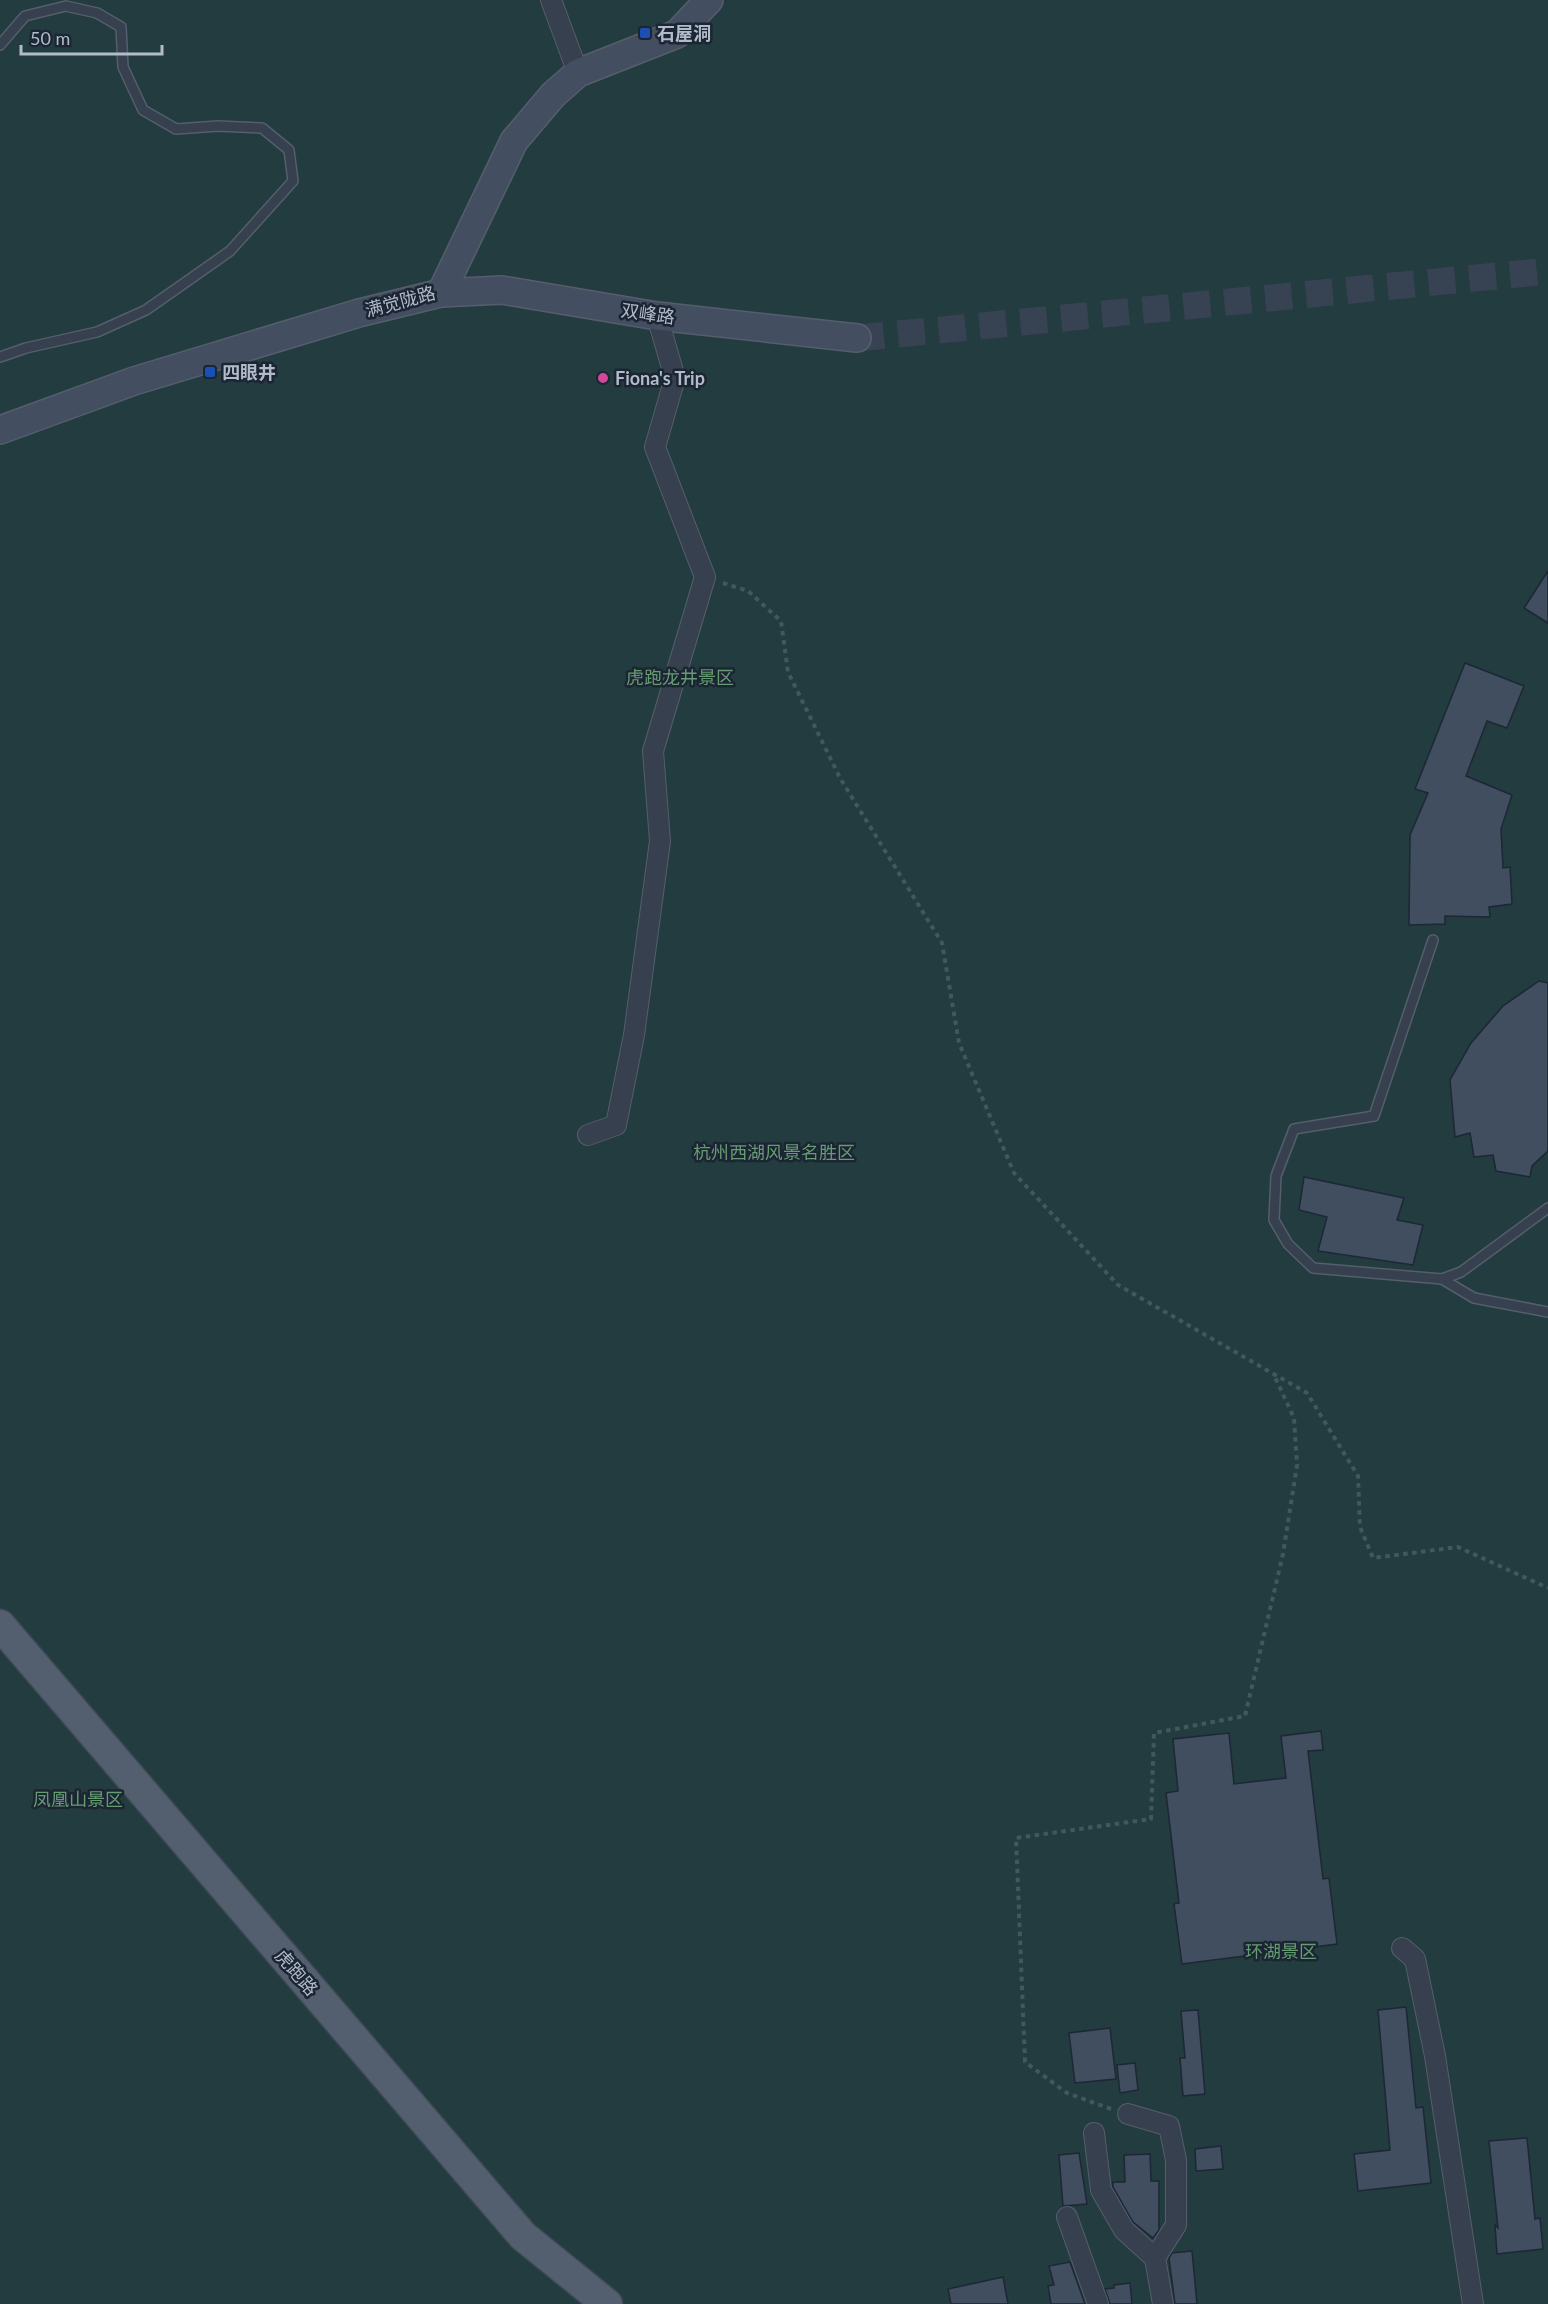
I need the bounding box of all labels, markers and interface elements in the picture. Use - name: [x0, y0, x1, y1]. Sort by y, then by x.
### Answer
- scale bar: [21, 18, 162, 56]
- place label: 石屋洞: [657, 22, 711, 44]
- marker: 石屋洞: [638, 26, 652, 40]
- text: 50 m: [30, 27, 70, 49]
- street label: 满觉陇路: [362, 281, 438, 321]
- street label: 双峰路: [620, 298, 676, 328]
- place label: 四眼井: [222, 361, 276, 383]
- marker: 四眼井: [203, 365, 217, 379]
- place label: Fiona's Trip: [615, 367, 705, 389]
- marker: Fiona's Trip: [596, 371, 610, 385]
- park label: 虎跑龙井景区: [626, 666, 734, 688]
- park label: 杭州西湖风景名胜区: [693, 1141, 855, 1163]
- park label: 凤凰山景区: [33, 1788, 123, 1810]
- park label: 环湖景区: [1245, 1940, 1317, 1962]
- street label: 虎跑路: [271, 1944, 323, 2000]

